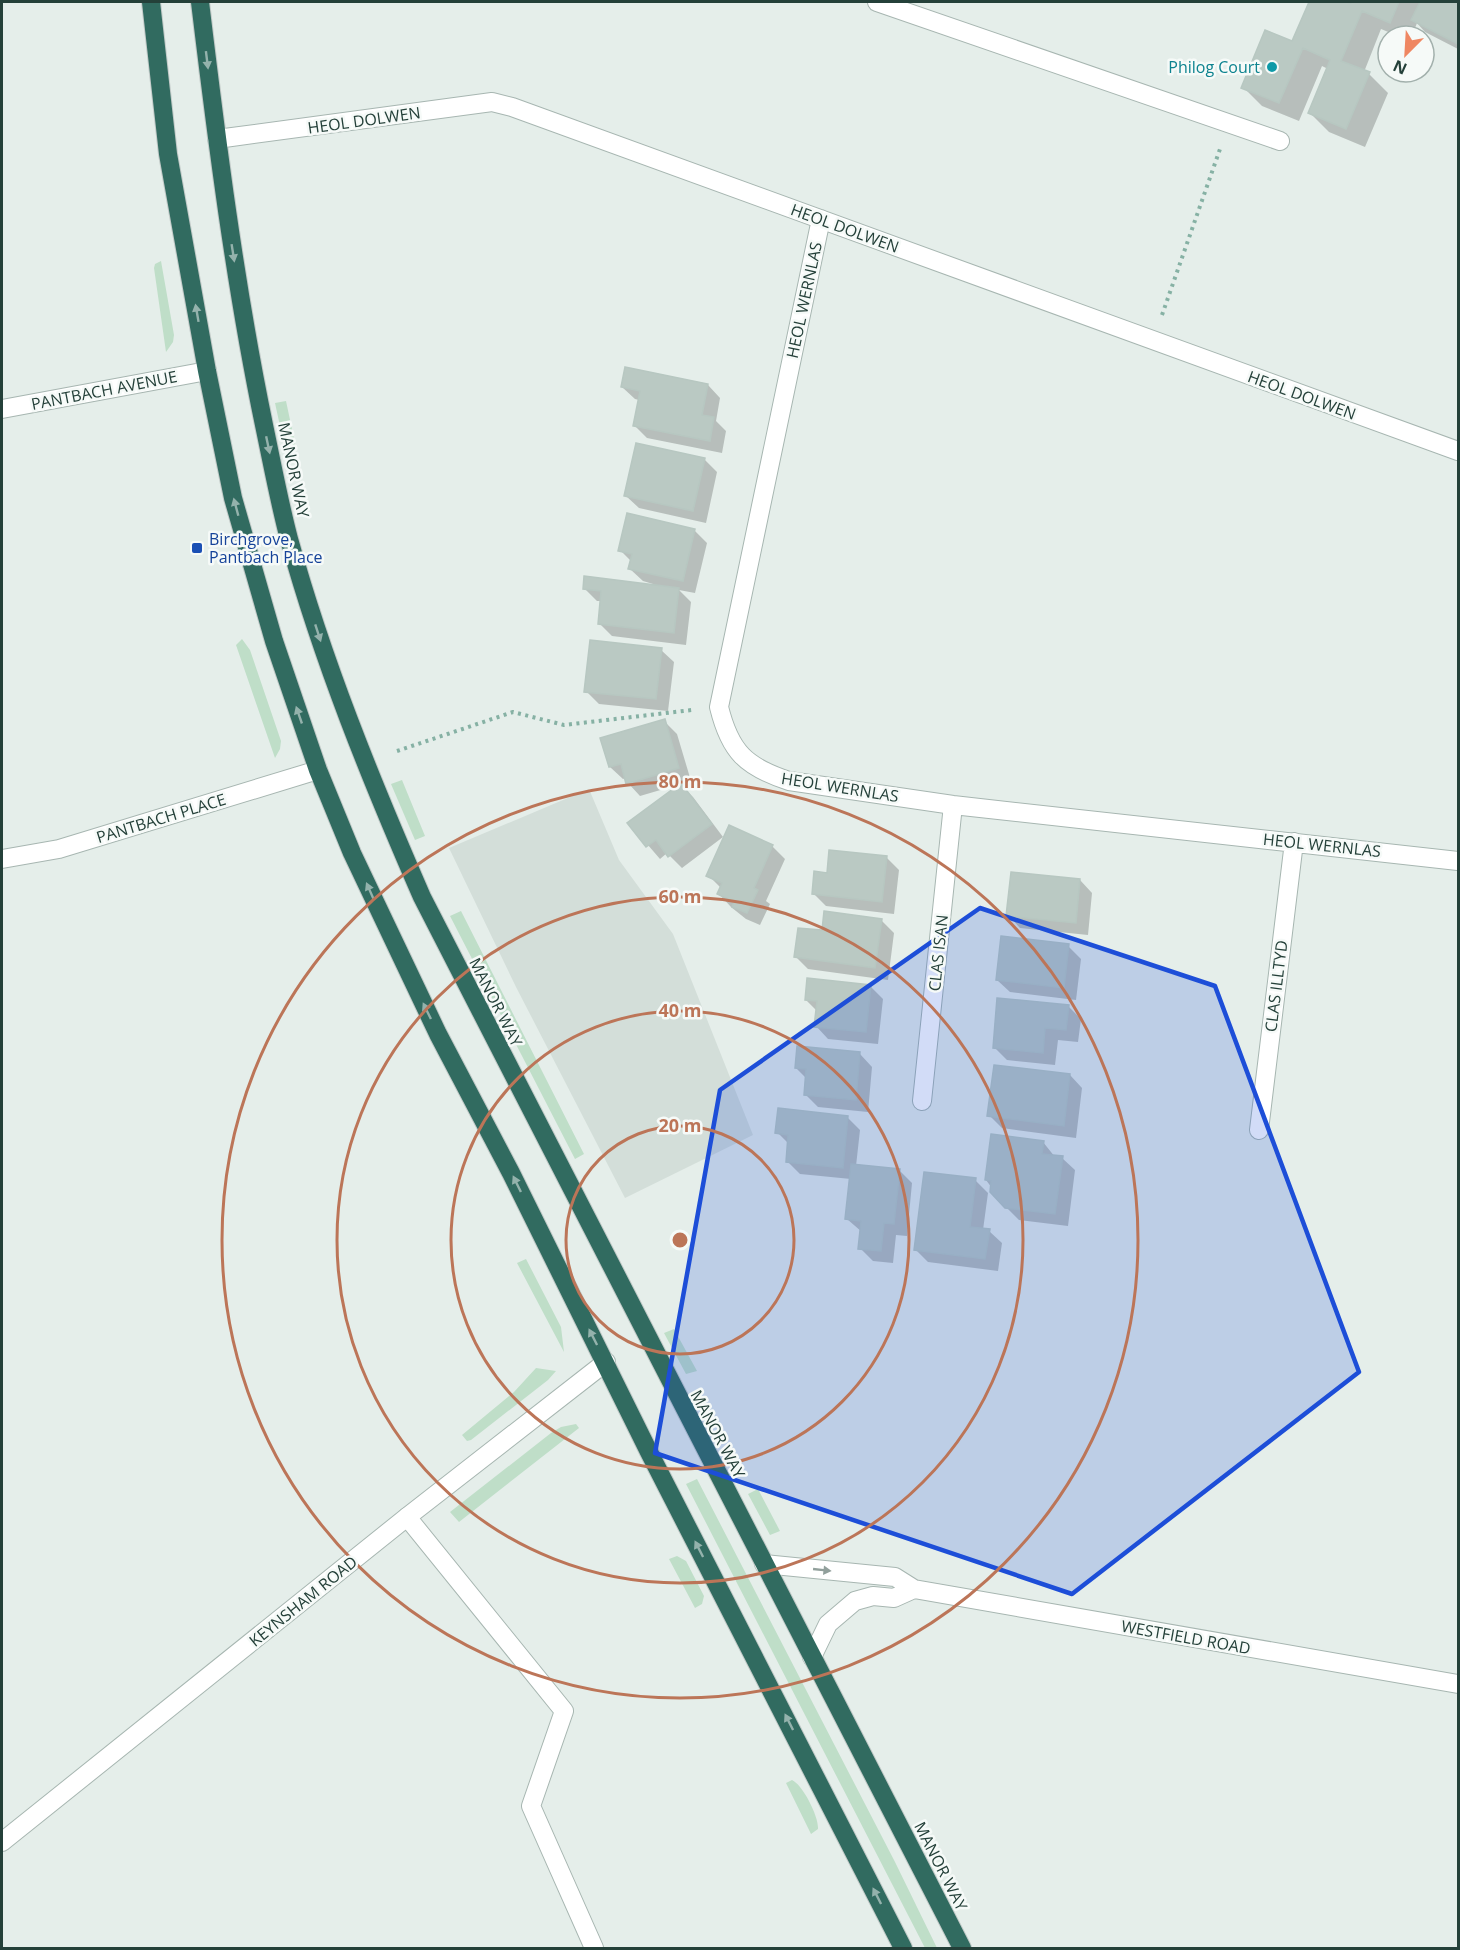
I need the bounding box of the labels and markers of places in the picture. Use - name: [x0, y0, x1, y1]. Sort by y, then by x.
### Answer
- place label: Philog Court: [1168, 56, 1260, 78]
- marker: Philog Court: [1265, 60, 1279, 74]
- place label: Birchgrove, Pantbach Place: [209, 528, 323, 568]
- marker: Birchgrove, Pantbach Place: [190, 541, 204, 555]
- centre of rings: [670, 1230, 690, 1250]

